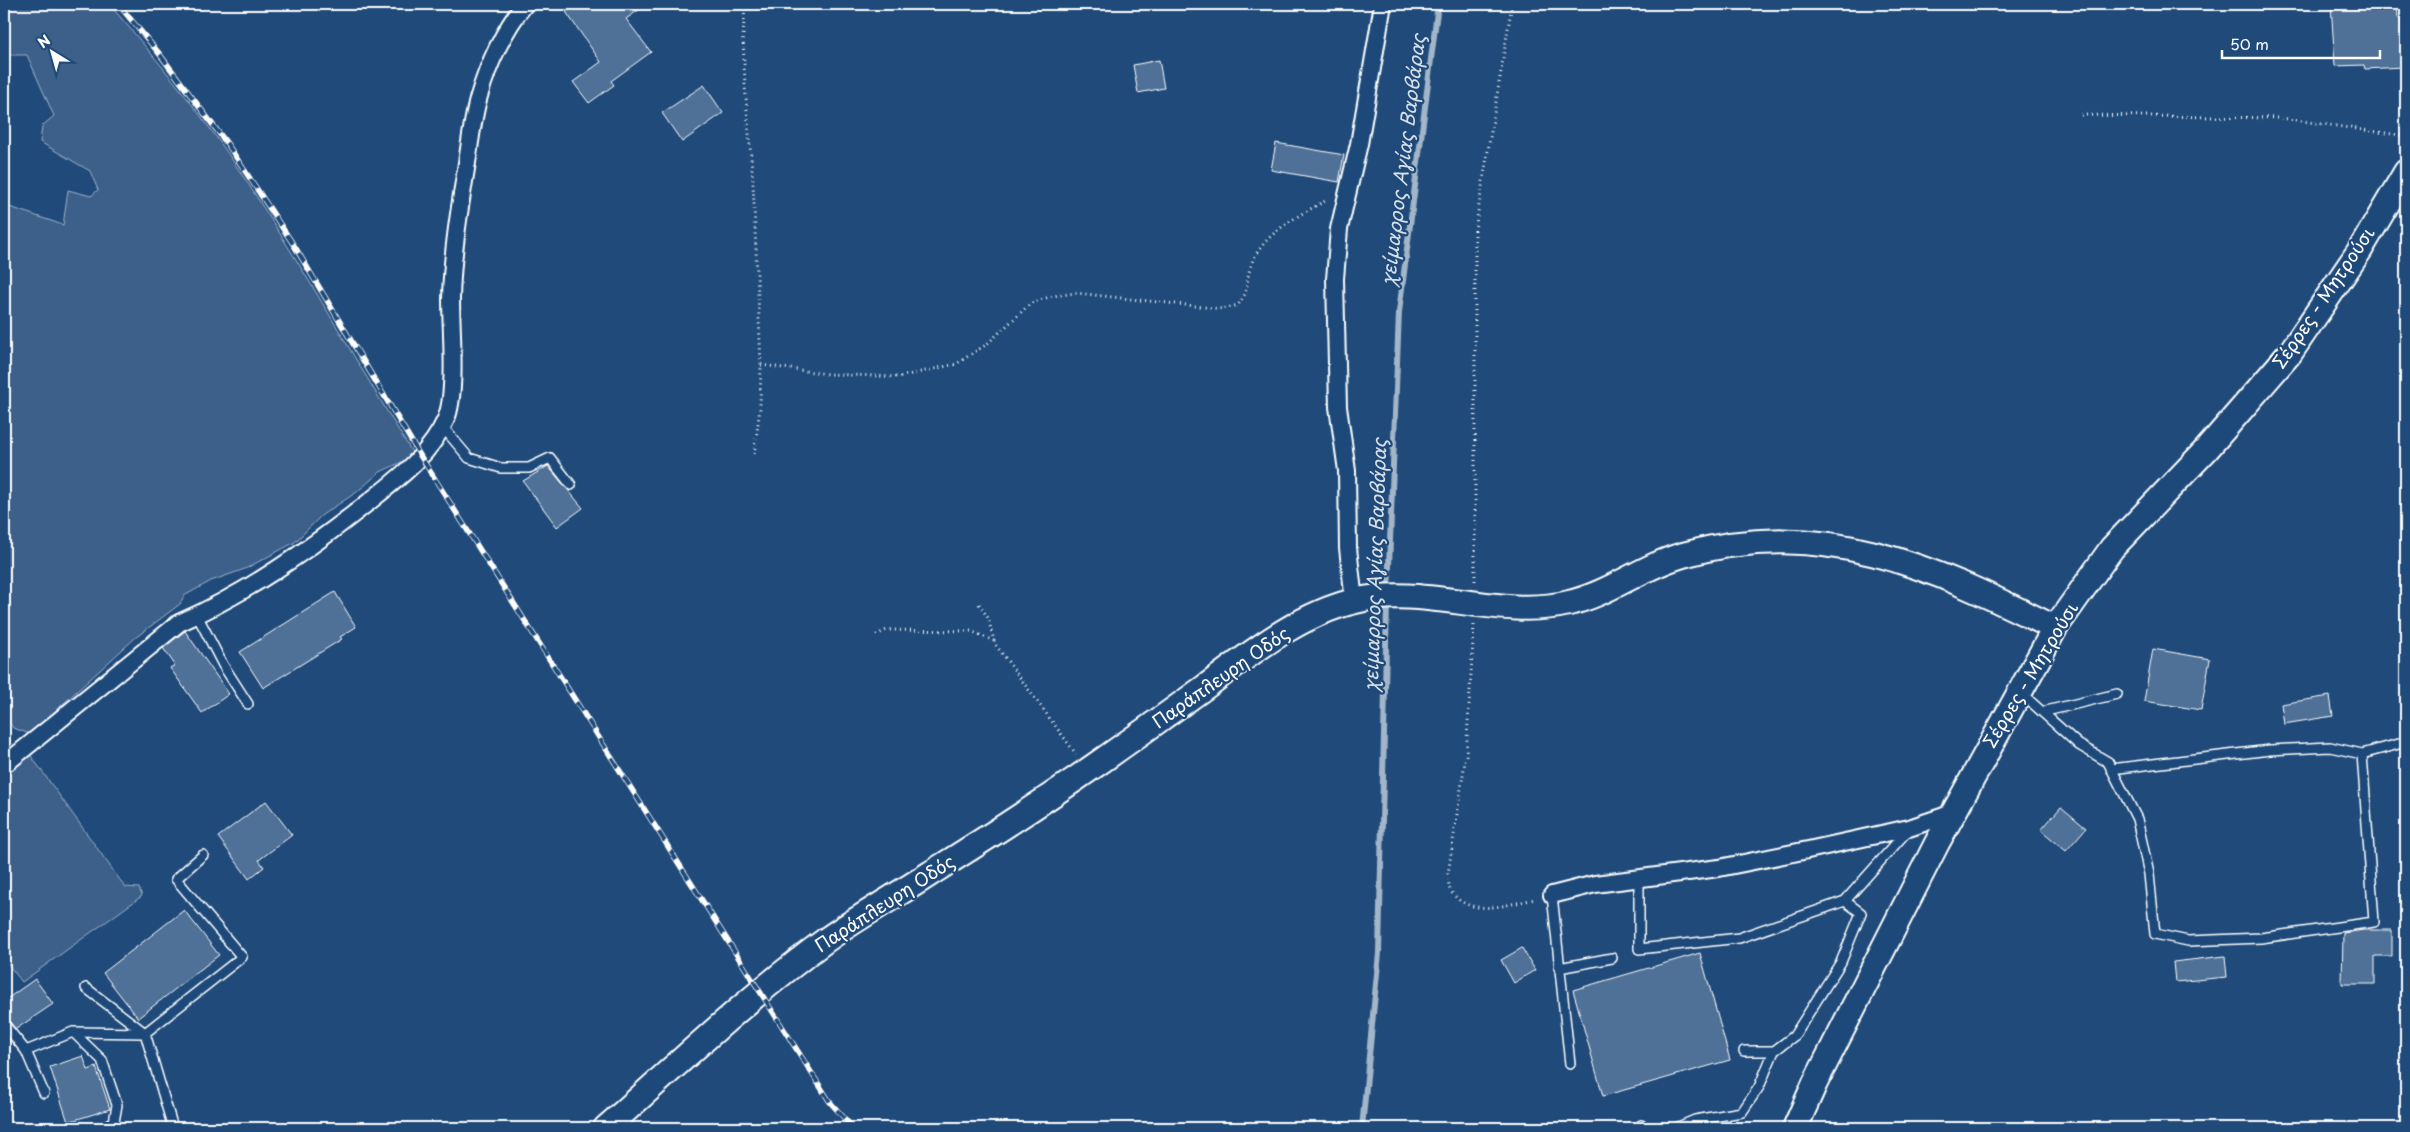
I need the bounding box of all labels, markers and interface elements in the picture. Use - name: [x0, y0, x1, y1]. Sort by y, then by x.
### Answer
- north arrow: [28, 28, 78, 78]
- scale bar: [2222, 28, 2380, 60]
- text: N: [33, 29, 55, 53]
- water label: χείμαρρος Αγίας Βαρβάρας: [1373, 30, 1432, 288]
- text: 50 m: [2230, 32, 2269, 55]
- street label: Σέρρες - Μητρούσι: [2265, 220, 2381, 373]
- water label: χείμαρρος Αγίας Βαρβάρας: [1356, 436, 1392, 693]
- street label: Σέρρες - Μητρούσι: [1975, 596, 2084, 752]
- street label: Παράπλευρη Οδός: [1146, 619, 1294, 734]
- street label: Παράπλευρη Οδός: [809, 847, 959, 958]

